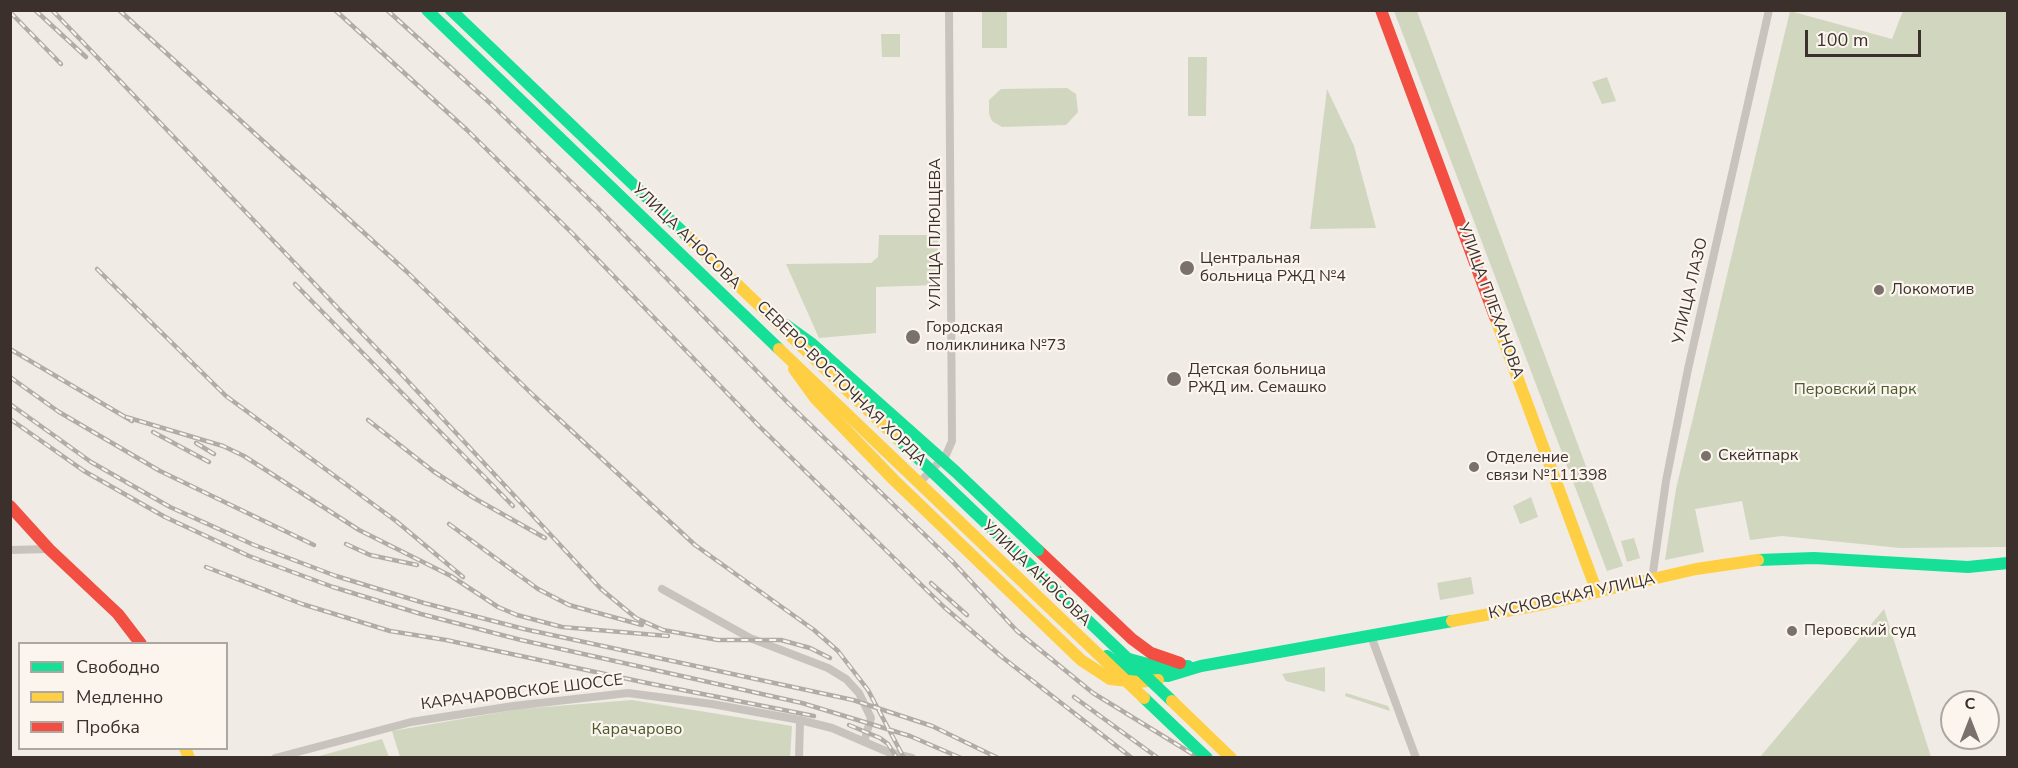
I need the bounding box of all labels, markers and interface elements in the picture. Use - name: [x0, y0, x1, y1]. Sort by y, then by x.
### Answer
- scale bar: [1808, 18, 1924, 56]
- text: 100 m: [1816, 28, 1868, 52]
- street label: УЛИЦА ПЛЮЩЕВА: [926, 158, 946, 310]
- street label: УЛИЦА АНОСОВА: [628, 180, 744, 294]
- street label: УЛИЦА ПЛЕХАНОВА: [1453, 221, 1527, 381]
- street label: УЛИЦА ЛАЗО: [1669, 236, 1713, 346]
- place label: Центральная больница РЖД №4: [1200, 249, 1346, 287]
- marker: Центральная больница РЖД №4: [1178, 259, 1196, 277]
- place label: Локомотив: [1891, 280, 1974, 300]
- marker: Локомотив: [1872, 283, 1886, 297]
- street label: СЕВЕРО-ВОСТОЧНАЯ ХОРДА: [752, 298, 930, 470]
- place label: Городская поликлиника №73: [926, 318, 1066, 356]
- marker: Городская поликлиника №73: [904, 328, 922, 346]
- place label: Детская больница РЖД им. Семашко: [1188, 360, 1327, 398]
- marker: Детская больница РЖД им. Семашко: [1165, 370, 1183, 388]
- park label: Перовский парк: [1794, 380, 1916, 400]
- place label: Скейтпарк: [1718, 446, 1798, 466]
- place label: Отделение связи №111398: [1486, 448, 1607, 486]
- marker: Скейтпарк: [1699, 449, 1713, 463]
- marker: Отделение связи №111398: [1467, 460, 1481, 474]
- street label: УЛИЦА АНОСОВА: [978, 517, 1094, 631]
- street label: КУСКОВСКАЯ УЛИЦА: [1487, 570, 1657, 624]
- place label: Перовский суд: [1804, 621, 1916, 641]
- marker: Перовский суд: [1785, 624, 1799, 638]
- legend: [18, 642, 228, 750]
- text: Свободно: [76, 655, 160, 679]
- street label: КАРАЧАРОВСКОЕ ШОССЕ: [420, 671, 624, 715]
- text: Медленно: [76, 685, 163, 709]
- north arrow: [1940, 690, 2000, 750]
- text: С: [1965, 693, 1975, 715]
- text: Пробка: [76, 715, 140, 739]
- park label: Карачарово: [592, 720, 682, 740]

